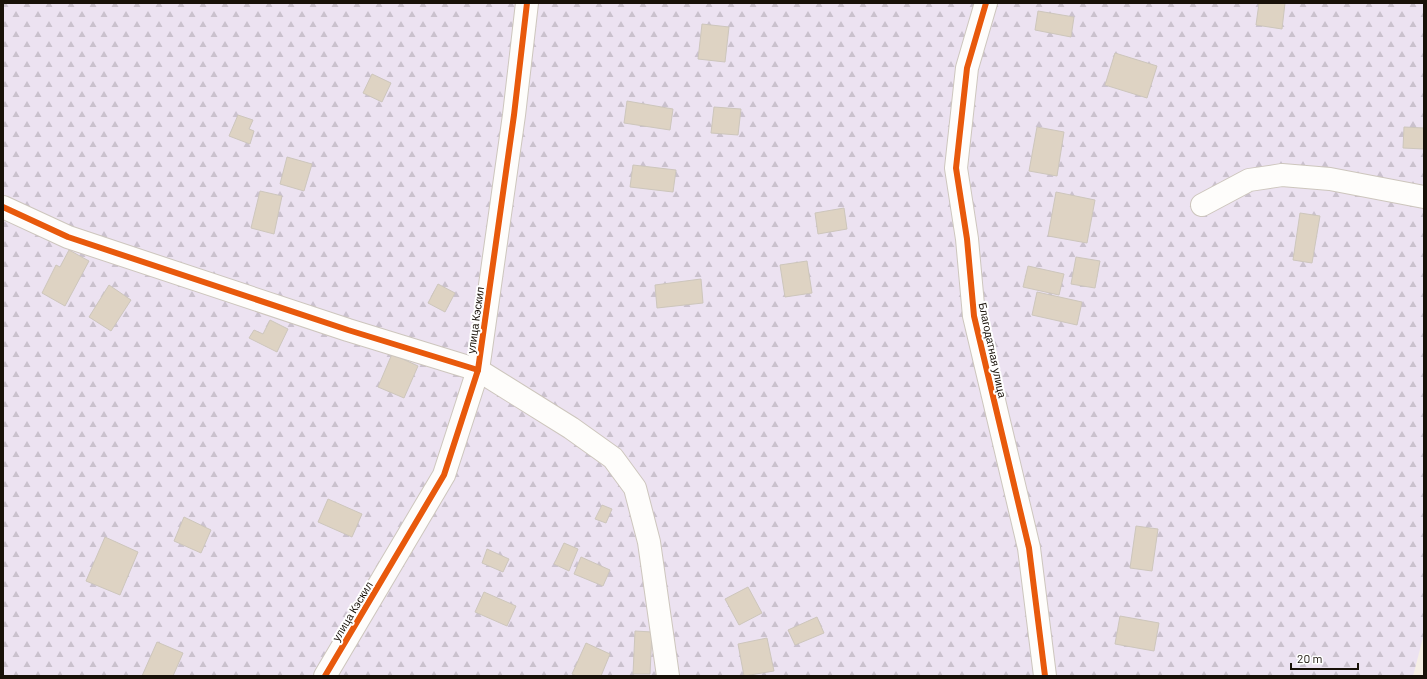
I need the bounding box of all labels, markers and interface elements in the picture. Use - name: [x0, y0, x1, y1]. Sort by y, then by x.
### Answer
- street label: улица Кэскил: [464, 286, 486, 354]
- street label: Благодатная улица: [977, 301, 1010, 400]
- street label: улица Кэскил: [329, 579, 375, 643]
- scale bar: [1291, 645, 1358, 671]
- text: 20 m: [1297, 651, 1323, 665]

